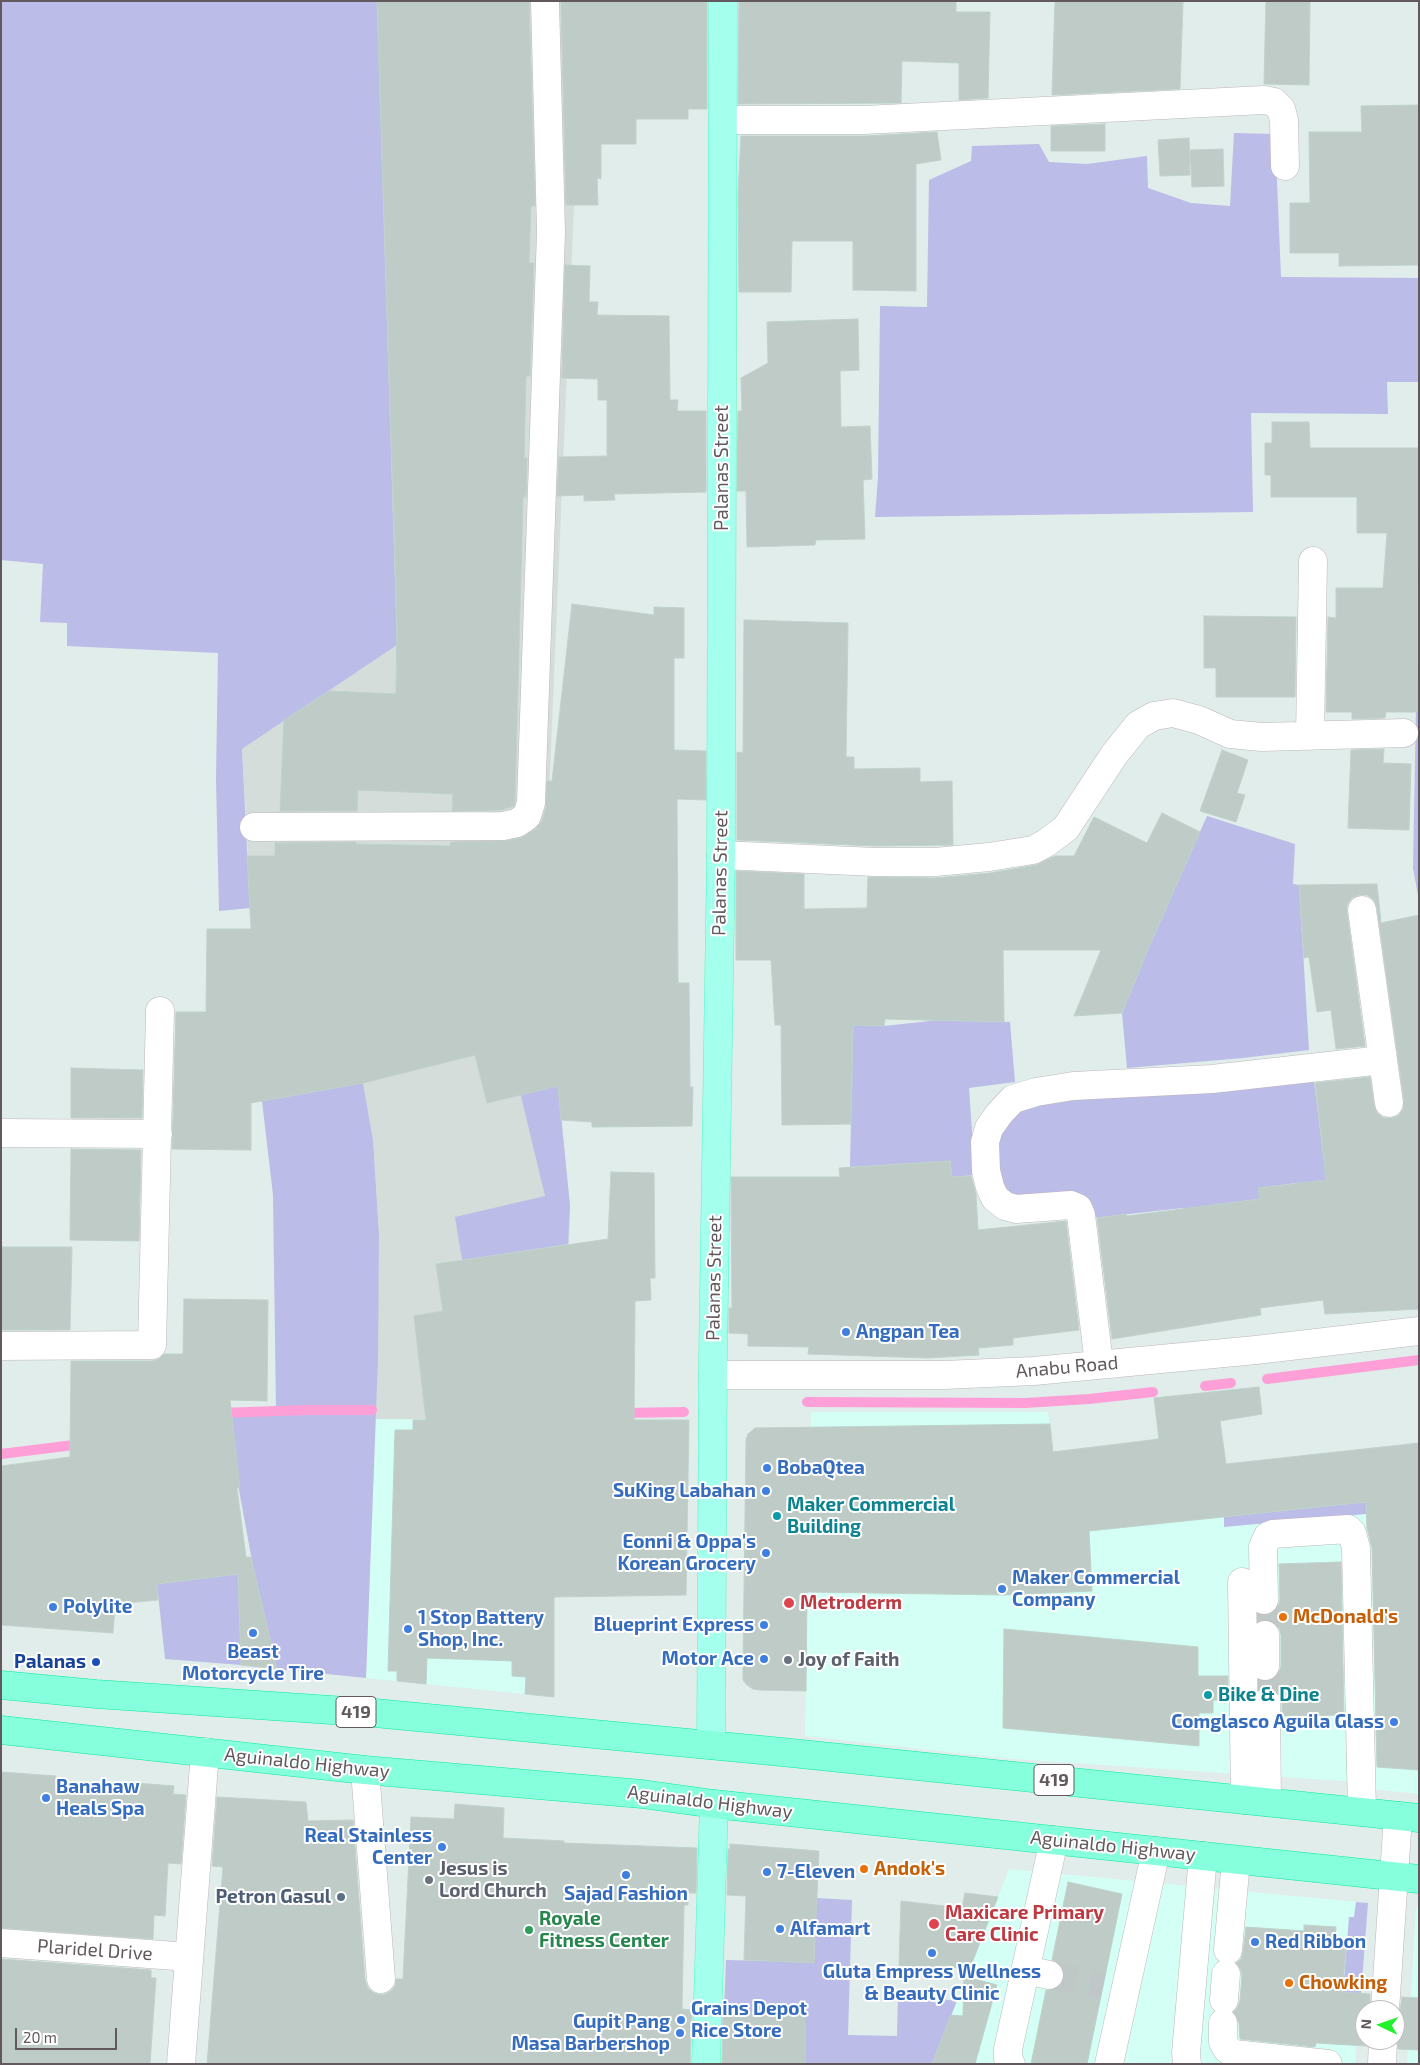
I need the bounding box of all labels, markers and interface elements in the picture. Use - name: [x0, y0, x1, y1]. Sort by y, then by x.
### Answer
- street label: Palanas Street: [711, 405, 733, 531]
- street label: Palanas Street: [708, 810, 732, 936]
- street label: Palanas Street: [702, 1215, 726, 1341]
- place label: Angpan Tea: [856, 1321, 960, 1343]
- marker: Angpan Tea: [840, 1326, 852, 1338]
- street label: Anabu Road: [1015, 1351, 1119, 1383]
- place label: BobaQtea: [777, 1457, 865, 1479]
- marker: BobaQtea: [761, 1462, 773, 1474]
- place label: SuKing Labahan: [613, 1480, 756, 1502]
- marker: SuKing Labahan: [760, 1485, 772, 1497]
- place label: Maker Commercial Building: [787, 1494, 955, 1538]
- marker: Maker Commercial Building: [771, 1510, 783, 1522]
- place label: Eonni & Oppa's Korean Grocery: [617, 1531, 756, 1575]
- marker: Eonni & Oppa's Korean Grocery: [760, 1547, 772, 1559]
- place label: Maker Commercial Company: [1012, 1567, 1180, 1611]
- marker: Maker Commercial Company: [996, 1583, 1008, 1595]
- place label: Metroderm: [800, 1592, 902, 1614]
- place label: Polylite: [63, 1596, 132, 1618]
- marker: Metroderm: [782, 1596, 796, 1610]
- marker: Polylite: [47, 1601, 59, 1613]
- place label: McDonald's: [1293, 1606, 1398, 1628]
- place label: 1 Stop Battery Shop, Inc.: [418, 1607, 544, 1651]
- marker: McDonald's: [1277, 1611, 1289, 1623]
- place label: Blueprint Express: [594, 1614, 754, 1636]
- marker: Blueprint Express: [758, 1619, 770, 1631]
- marker: 1 Stop Battery Shop, Inc.: [402, 1623, 414, 1635]
- marker: Beast Motorcycle Tire: [247, 1627, 259, 1639]
- place label: Beast Motorcycle Tire: [182, 1641, 324, 1685]
- place label: Motor Ace: [662, 1648, 754, 1670]
- place label: Joy of Faith: [798, 1649, 899, 1671]
- place label: Palanas: [14, 1651, 86, 1673]
- marker: Motor Ace: [758, 1653, 770, 1665]
- marker: Joy of Faith: [782, 1654, 794, 1666]
- marker: Palanas: [90, 1656, 102, 1668]
- place label: Bike & Dine: [1218, 1684, 1320, 1706]
- marker: Bike & Dine: [1202, 1689, 1214, 1701]
- road number: 419: [336, 1696, 376, 1728]
- place label: Comglasco Aguila Glass: [1171, 1711, 1384, 1733]
- marker: Comglasco Aguila Glass: [1388, 1716, 1400, 1728]
- street label: Aguinaldo Highway: [223, 1743, 391, 1783]
- road number: 419: [1034, 1764, 1074, 1796]
- place label: Banahaw Heals Spa: [56, 1776, 144, 1820]
- street label: Aguinaldo Highway: [626, 1781, 794, 1823]
- marker: Banahaw Heals Spa: [40, 1792, 52, 1804]
- place label: Real Stainless Center: [304, 1825, 432, 1869]
- street label: Aguinaldo Highway: [1029, 1826, 1197, 1866]
- marker: Real Stainless Center: [436, 1841, 448, 1853]
- place label: Jesus is Lord Church: [439, 1858, 547, 1902]
- place label: Andok's: [874, 1858, 945, 1880]
- place label: 7-Eleven: [777, 1861, 855, 1883]
- marker: Andok's: [858, 1863, 870, 1875]
- marker: 7-Eleven: [761, 1866, 773, 1878]
- marker: Sajad Fashion: [620, 1869, 632, 1881]
- marker: Jesus is Lord Church: [423, 1874, 435, 1886]
- place label: Sajad Fashion: [564, 1883, 688, 1905]
- place label: Petron Gasul: [215, 1886, 331, 1908]
- marker: Petron Gasul: [335, 1891, 347, 1903]
- place label: Maxicare Primary Care Clinic: [945, 1902, 1104, 1946]
- place label: Royale Fitness Center: [539, 1908, 669, 1952]
- marker: Maxicare Primary Care Clinic: [927, 1917, 941, 1931]
- place label: Alfamart: [790, 1918, 870, 1940]
- marker: Alfamart: [774, 1923, 786, 1935]
- marker: Royale Fitness Center: [523, 1924, 535, 1936]
- place label: Red Ribbon: [1265, 1931, 1366, 1953]
- street label: Plaridel Drive: [37, 1935, 153, 1965]
- marker: Red Ribbon: [1249, 1936, 1261, 1948]
- marker: Gluta Empress Wellness & Beauty Clinic: [926, 1947, 938, 1959]
- place label: Gluta Empress Wellness & Beauty Clinic: [823, 1961, 1041, 2005]
- place label: Chowking: [1299, 1972, 1387, 1994]
- marker: Chowking: [1283, 1977, 1295, 1989]
- place label: Grains Depot Rice Store: [691, 1998, 807, 2042]
- north arrow: [1355, 2000, 1405, 2050]
- place label: Gupit Pang Masa Barbershop: [511, 2011, 670, 2055]
- marker: Grains Depot Rice Store: [675, 2014, 687, 2026]
- scale bar: [18, 2018, 120, 2050]
- text: N: [1357, 2019, 1374, 2030]
- marker: Gupit Pang Masa Barbershop: [674, 2027, 686, 2039]
- text: 20 m: [23, 2028, 57, 2046]

